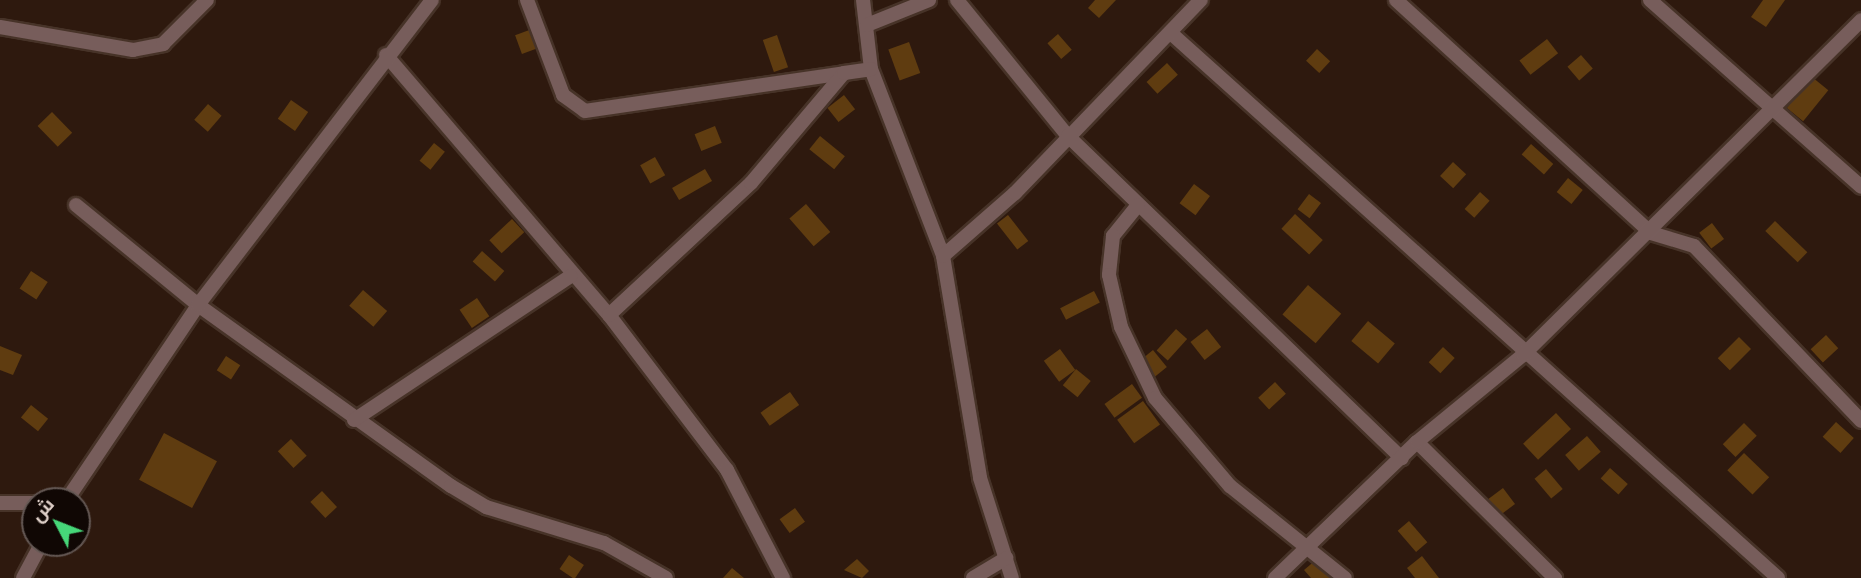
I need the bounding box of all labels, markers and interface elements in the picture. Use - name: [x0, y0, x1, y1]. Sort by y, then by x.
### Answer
- north arrow: [21, 487, 91, 557]
- text: ش: [26, 493, 58, 526]

